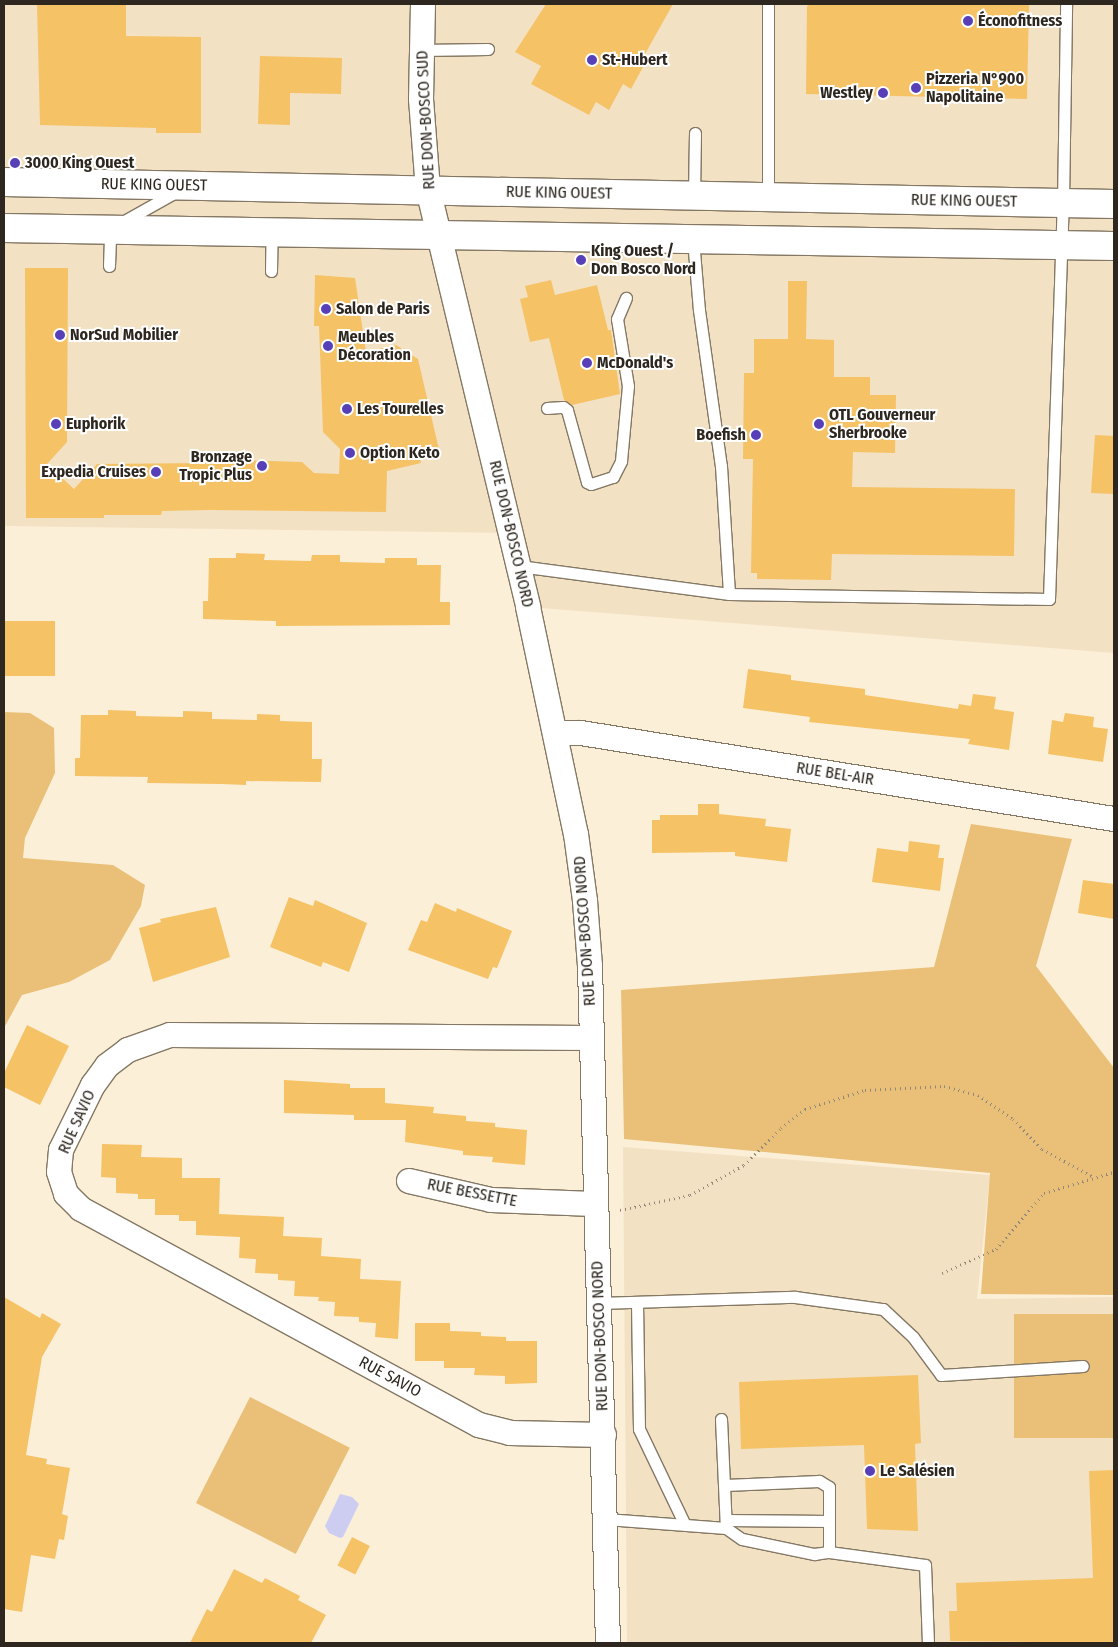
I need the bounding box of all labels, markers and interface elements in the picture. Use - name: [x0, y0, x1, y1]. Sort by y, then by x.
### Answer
- place label: Éconofitness: [978, 11, 1062, 31]
- marker: Éconofitness: [962, 15, 974, 27]
- street label: RUE DON-BOSCO SUD: [413, 50, 439, 190]
- place label: St-Hubert: [602, 50, 668, 70]
- marker: St-Hubert: [586, 54, 598, 66]
- place label: Pizzeria N°900 Napolitaine: [926, 69, 1024, 107]
- marker: Pizzeria N°900 Napolitaine: [910, 82, 922, 94]
- place label: Westley: [820, 83, 873, 103]
- marker: Westley: [877, 87, 889, 99]
- place label: 3000 King Ouest: [25, 153, 134, 173]
- marker: 3000 King Ouest: [9, 157, 21, 169]
- street label: RUE KING OUEST: [101, 174, 207, 196]
- street label: RUE KING OUEST: [506, 182, 612, 204]
- street label: RUE KING OUEST: [911, 190, 1017, 212]
- place label: King Ouest / Don Bosco Nord: [591, 241, 696, 279]
- marker: King Ouest / Don Bosco Nord: [575, 254, 587, 266]
- place label: Salon de Paris: [336, 299, 430, 319]
- marker: Salon de Paris: [320, 303, 332, 315]
- place label: NorSud Mobilier: [70, 325, 178, 345]
- place label: Meubles Décoration: [338, 327, 411, 365]
- marker: NorSud Mobilier: [54, 329, 66, 341]
- marker: Meubles Décoration: [322, 340, 334, 352]
- place label: McDonald's: [597, 353, 673, 373]
- marker: McDonald's: [581, 357, 593, 369]
- place label: Les Tourelles: [357, 399, 444, 419]
- marker: Les Tourelles: [341, 403, 353, 415]
- place label: OTL Gouverneur Sherbrooke: [829, 405, 935, 443]
- place label: Euphorik: [66, 414, 125, 434]
- marker: Euphorik: [50, 418, 62, 430]
- marker: OTL Gouverneur Sherbrooke: [813, 418, 825, 430]
- place label: Boefish: [696, 425, 746, 445]
- marker: Boefish: [750, 429, 762, 441]
- place label: Option Keto: [360, 443, 440, 463]
- place label: Bronzage Tropic Plus: [179, 447, 252, 485]
- marker: Option Keto: [344, 447, 356, 459]
- street label: RUE DON-BOSCO NORD: [485, 459, 537, 609]
- marker: Bronzage Tropic Plus: [256, 460, 268, 472]
- place label: Expedia Cruises: [41, 462, 146, 482]
- marker: Expedia Cruises: [150, 466, 162, 478]
- street label: RUE BEL-AIR: [795, 758, 875, 790]
- street label: RUE DON-BOSCO NORD: [570, 855, 600, 1007]
- street label: RUE SAVIO: [54, 1087, 100, 1157]
- street label: RUE BESSETTE: [426, 1175, 518, 1211]
- street label: RUE DON-BOSCO NORD: [588, 1261, 612, 1411]
- street label: RUE SAVIO: [356, 1353, 424, 1401]
- place label: Le Salésien: [880, 1461, 955, 1481]
- marker: Le Salésien: [864, 1465, 876, 1477]

